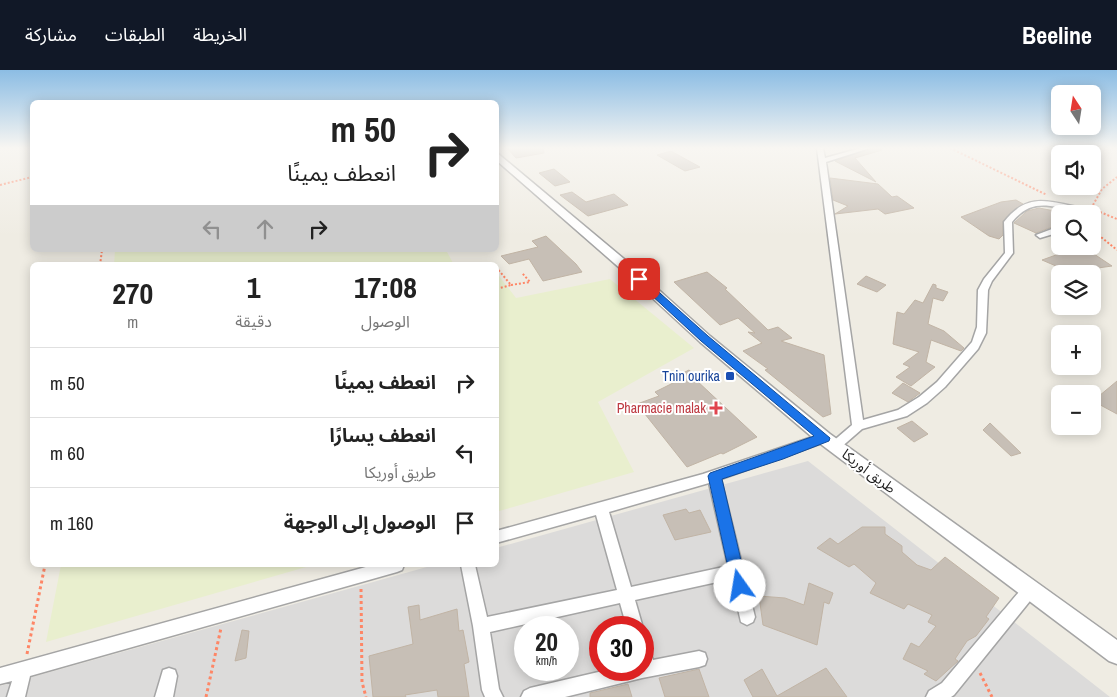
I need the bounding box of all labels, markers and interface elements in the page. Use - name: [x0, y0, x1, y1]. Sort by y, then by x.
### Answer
- text: Beeline: [1022, 19, 1092, 51]
- text: مشاركة: [25, 22, 77, 47]
- text: الطبقات: [105, 22, 165, 47]
- text: الخريطة: [193, 22, 247, 47]
- north arrow: [1051, 85, 1101, 135]
- map controls: [1051, 85, 1101, 435]
- text: 50 m: [331, 106, 396, 153]
- icon: right: [414, 120, 479, 185]
- button: sound: [1051, 145, 1101, 195]
- text: انعطف يمينًا: [287, 158, 396, 188]
- button: search: [1051, 205, 1101, 255]
- icon: left: [198, 215, 226, 243]
- icon: ahead: [251, 215, 279, 243]
- icon: right: [304, 215, 332, 243]
- pin: [618, 258, 660, 300]
- icon: arrive: [625, 265, 653, 293]
- button: layers: [1051, 265, 1101, 315]
- text: 1: [247, 267, 260, 307]
- text: 17:08: [354, 267, 417, 307]
- text: 270: [112, 273, 153, 313]
- text: دقيقة: [235, 310, 272, 332]
- text: الوصول: [361, 310, 410, 332]
- text: m: [127, 311, 138, 333]
- button: +: [1051, 325, 1101, 375]
- place label: Tnin ourika: [662, 367, 721, 385]
- text: انعطف يمينًا: [335, 369, 436, 395]
- icon: right: [451, 369, 479, 397]
- text: 50 m: [50, 370, 85, 396]
- marker: Tnin ourika: [724, 370, 736, 382]
- button: −: [1051, 385, 1101, 435]
- place label: Pharmacie malak: [617, 399, 706, 417]
- marker: Pharmacie malak: [710, 402, 722, 414]
- text: انعطف يسارًا: [330, 422, 436, 448]
- icon: left: [451, 439, 479, 467]
- text: 60 m: [50, 440, 85, 466]
- street label: طريق أوريكا: [838, 445, 900, 498]
- text: طريق أوريكا: [364, 461, 436, 483]
- text: الوصول إلى الوجهة: [284, 509, 436, 535]
- icon: arrive: [451, 509, 479, 537]
- text: 160 m: [50, 510, 93, 536]
- position arrow: [713, 559, 765, 611]
- speed limit sign: 30: [589, 616, 654, 681]
- text: 20: [535, 625, 558, 659]
- text: km/h: [536, 653, 557, 669]

